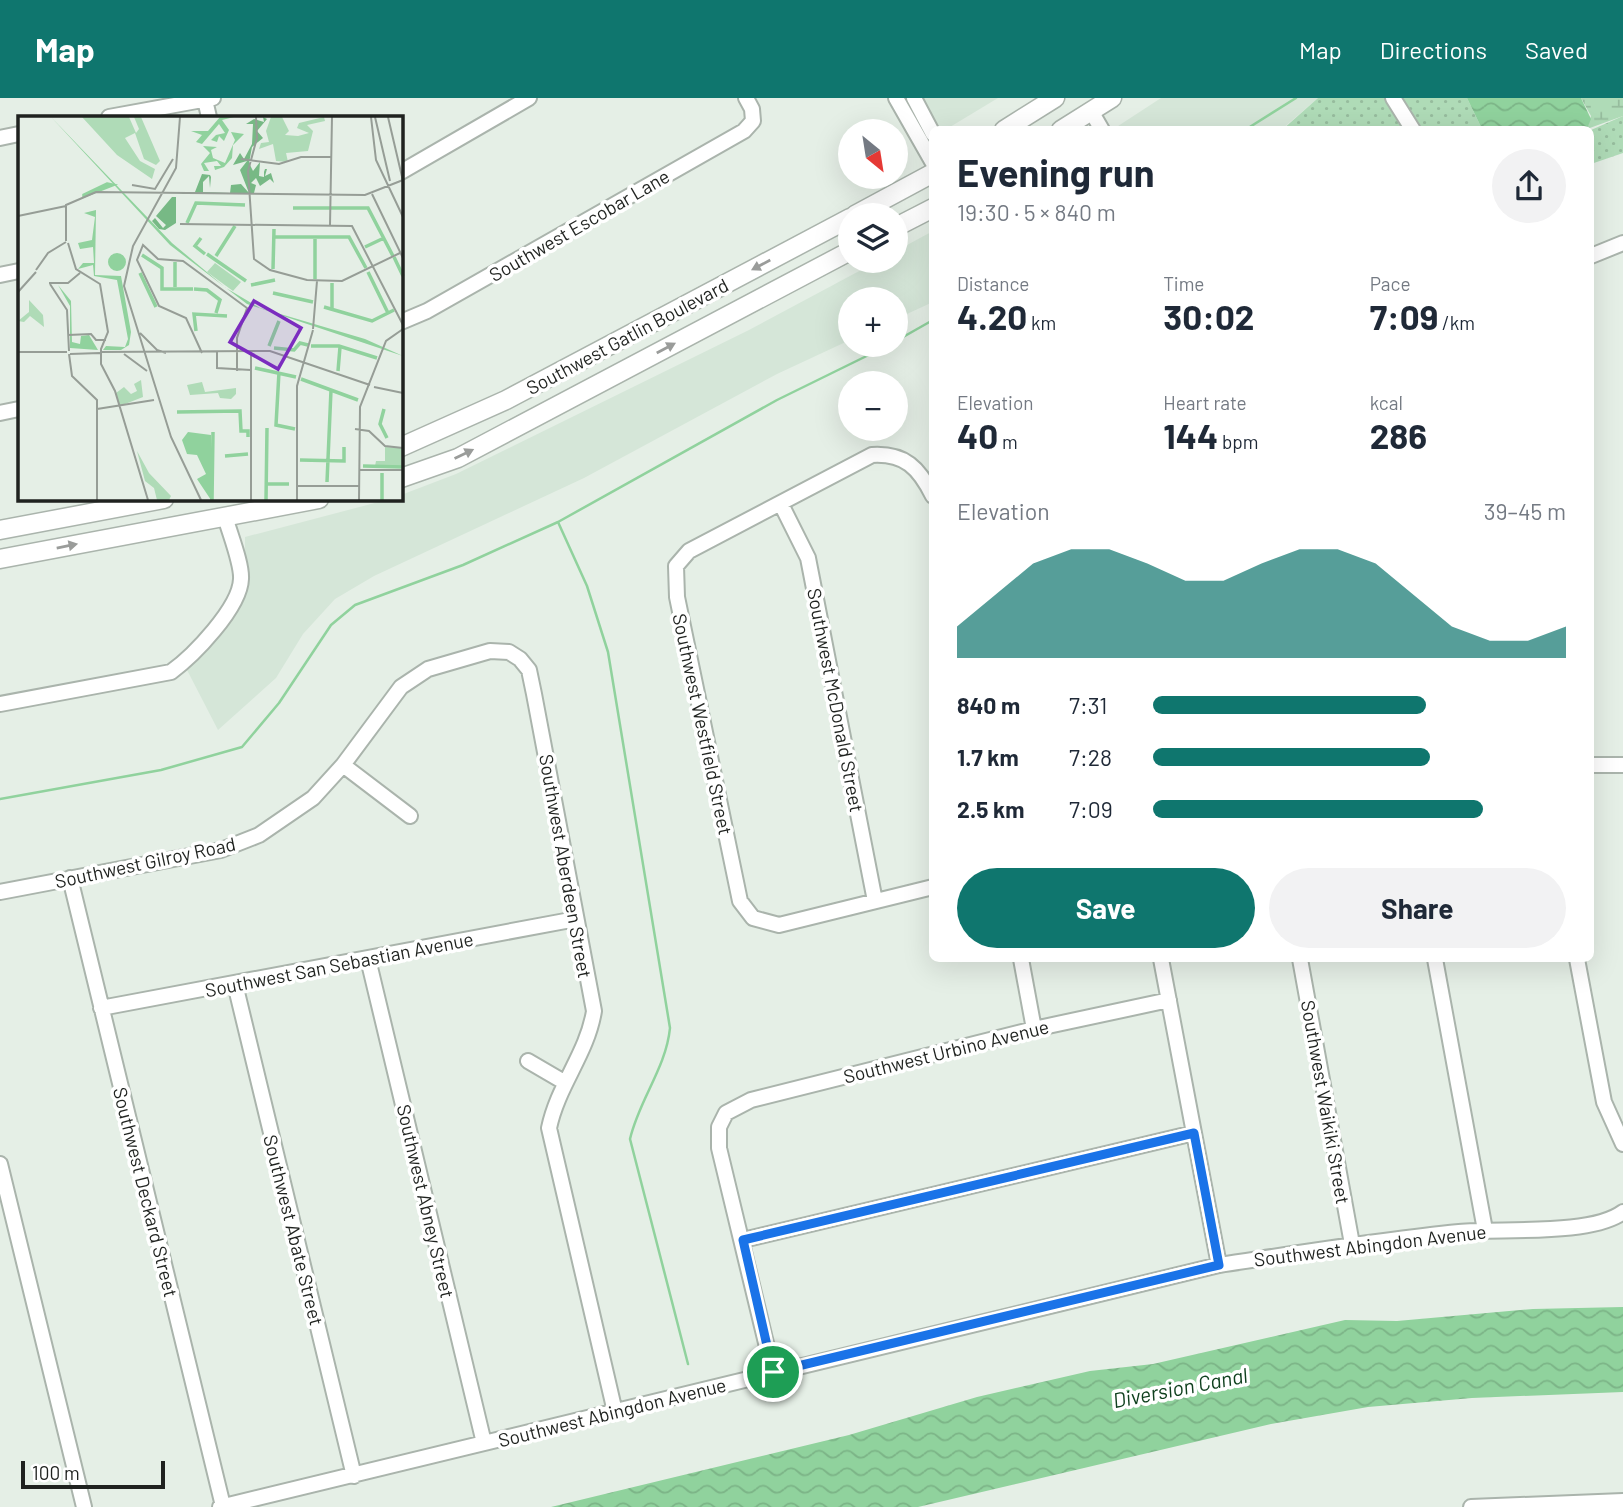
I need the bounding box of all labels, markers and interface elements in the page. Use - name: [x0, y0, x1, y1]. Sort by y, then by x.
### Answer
- text: Map: [35, 29, 95, 69]
- text: Map: [1299, 35, 1342, 64]
- text: Directions: [1380, 35, 1487, 64]
- text: Saved: [1525, 35, 1588, 64]
- inset map: [18, 116, 402, 500]
- north arrow: [838, 119, 908, 189]
- map controls: [838, 119, 908, 441]
- text: Evening run: [957, 149, 1155, 195]
- button: share: [1492, 149, 1566, 223]
- street label: Southwest Escobar Lane: [485, 164, 673, 286]
- text: 19:30 · 5 × 840 m: [957, 198, 1116, 226]
- button: layers: [838, 203, 908, 273]
- one-way arrow: [752, 259, 771, 271]
- text: Distance: [957, 272, 1029, 295]
- text: Time: [1163, 272, 1204, 295]
- text: Pace: [1370, 272, 1411, 295]
- street label: Southwest Gatlin Boulevard: [522, 273, 732, 399]
- button: +: [838, 287, 908, 357]
- text: 4.20: [957, 295, 1027, 337]
- text: 30:02: [1163, 295, 1254, 337]
- text: 7:09: [1370, 295, 1438, 337]
- text: km: [1027, 311, 1056, 334]
- text: /km: [1438, 311, 1475, 334]
- one-way arrow: [656, 343, 676, 354]
- button: −: [838, 371, 908, 441]
- text: Elevation: [957, 391, 1034, 414]
- text: Heart rate: [1163, 391, 1247, 414]
- text: kcal: [1370, 391, 1403, 414]
- text: 40: [957, 414, 998, 456]
- text: 144: [1163, 414, 1218, 456]
- text: 286: [1370, 414, 1427, 456]
- text: m: [998, 430, 1018, 453]
- text: bpm: [1218, 430, 1258, 453]
- one-way arrow: [454, 448, 474, 460]
- text: Elevation: [957, 497, 1050, 525]
- text: 39–45 m: [1484, 497, 1566, 525]
- one-way arrow: [56, 540, 78, 551]
- street label: Southwest McDonald Street: [803, 586, 869, 814]
- street label: Southwest Westfield Street: [668, 611, 738, 837]
- text: 840 m: [957, 691, 1020, 719]
- text: 7:31: [1069, 691, 1107, 719]
- text: 1.7 km: [957, 743, 1019, 771]
- text: 7:28: [1069, 743, 1112, 771]
- street label: Southwest Aberdeen Street: [535, 752, 597, 980]
- text: 2.5 km: [957, 795, 1025, 823]
- text: 7:09: [1069, 795, 1113, 823]
- street label: Southwest Gilroy Road: [53, 832, 237, 892]
- button: Save: [957, 868, 1255, 948]
- button: Share: [1269, 868, 1566, 948]
- street label: Southwest San Sebastian Avenue: [203, 927, 475, 1001]
- street label: Southwest Waikiki Street: [1297, 998, 1355, 1206]
- street label: Southwest Urbino Avenue: [841, 1014, 1051, 1088]
- street label: Southwest Deckard Street: [109, 1085, 183, 1299]
- street label: Southwest Abney Street: [393, 1102, 459, 1300]
- street label: Southwest Abate Street: [259, 1132, 329, 1328]
- street label: Southwest Abingdon Avenue: [1252, 1219, 1488, 1271]
- pin: [743, 1342, 803, 1402]
- icon: arrive: [754, 1353, 792, 1391]
- water label: Diversion Canal: [1111, 1362, 1250, 1412]
- street label: Southwest Abingdon Avenue: [496, 1373, 728, 1451]
- scale bar: [21, 1458, 164, 1490]
- text: 100 m: [32, 1461, 80, 1484]

